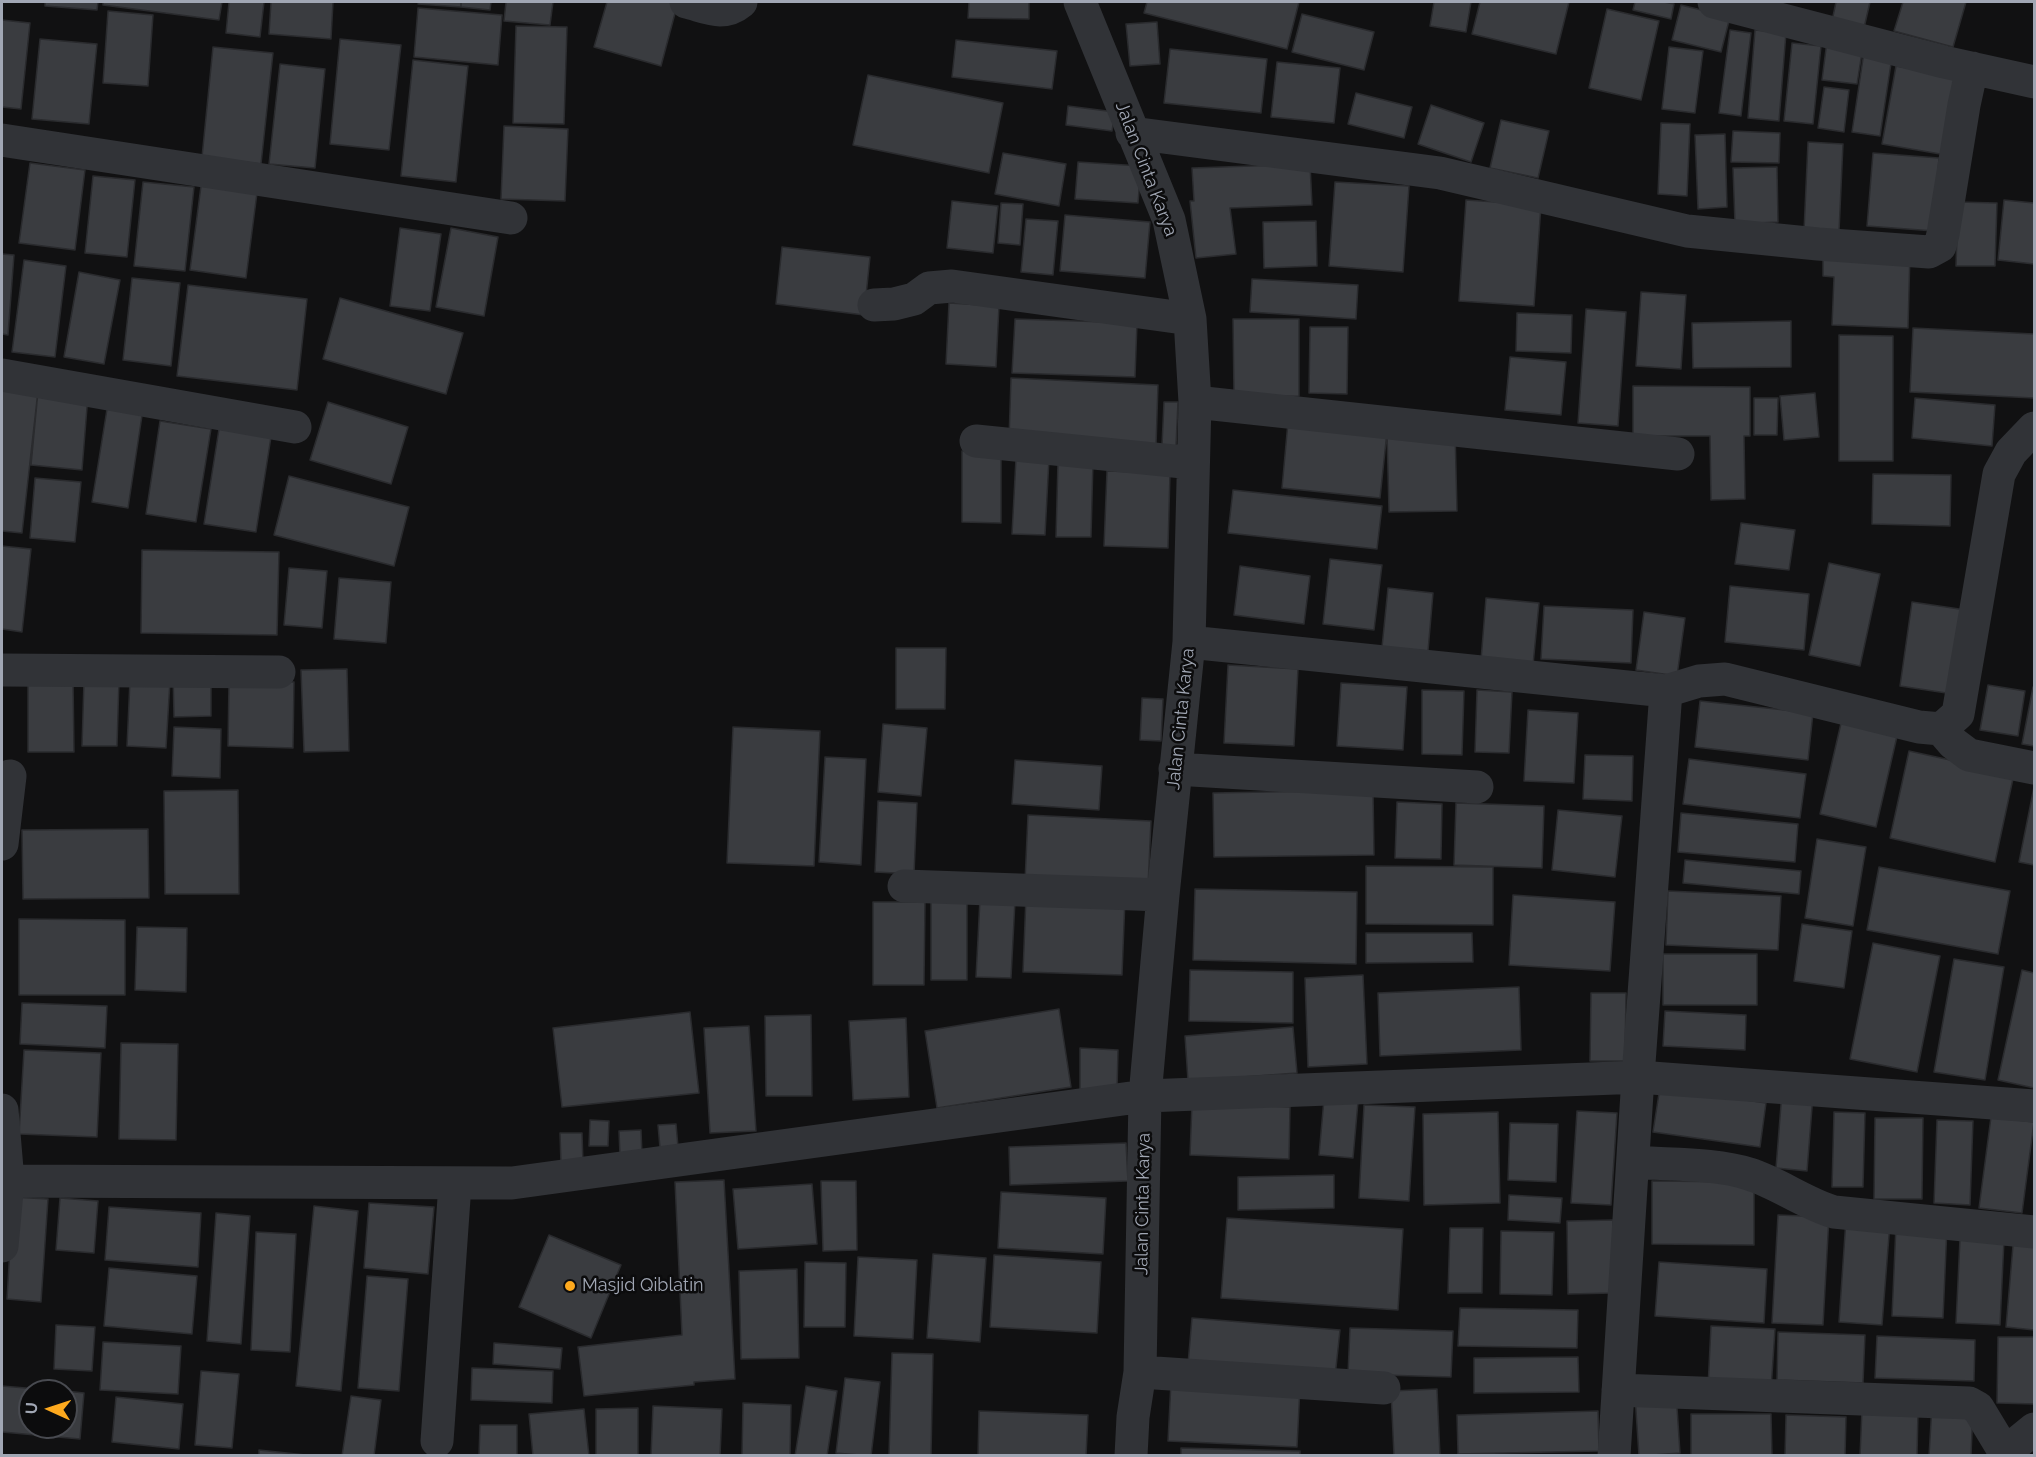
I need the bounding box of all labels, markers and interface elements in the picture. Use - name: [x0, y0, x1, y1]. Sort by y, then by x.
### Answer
- street label: Jalan Cinta Karya: [1110, 99, 1182, 239]
- street label: Jalan Cinta Karya: [1163, 647, 1199, 791]
- street label: Jalan Cinta Karya: [1131, 1133, 1155, 1275]
- place label: Masjid Qiblatin: [582, 1275, 704, 1297]
- marker: Masjid Qiblatin: [563, 1279, 577, 1293]
- north arrow: [18, 1379, 78, 1439]
- text: U: [22, 1402, 41, 1415]

